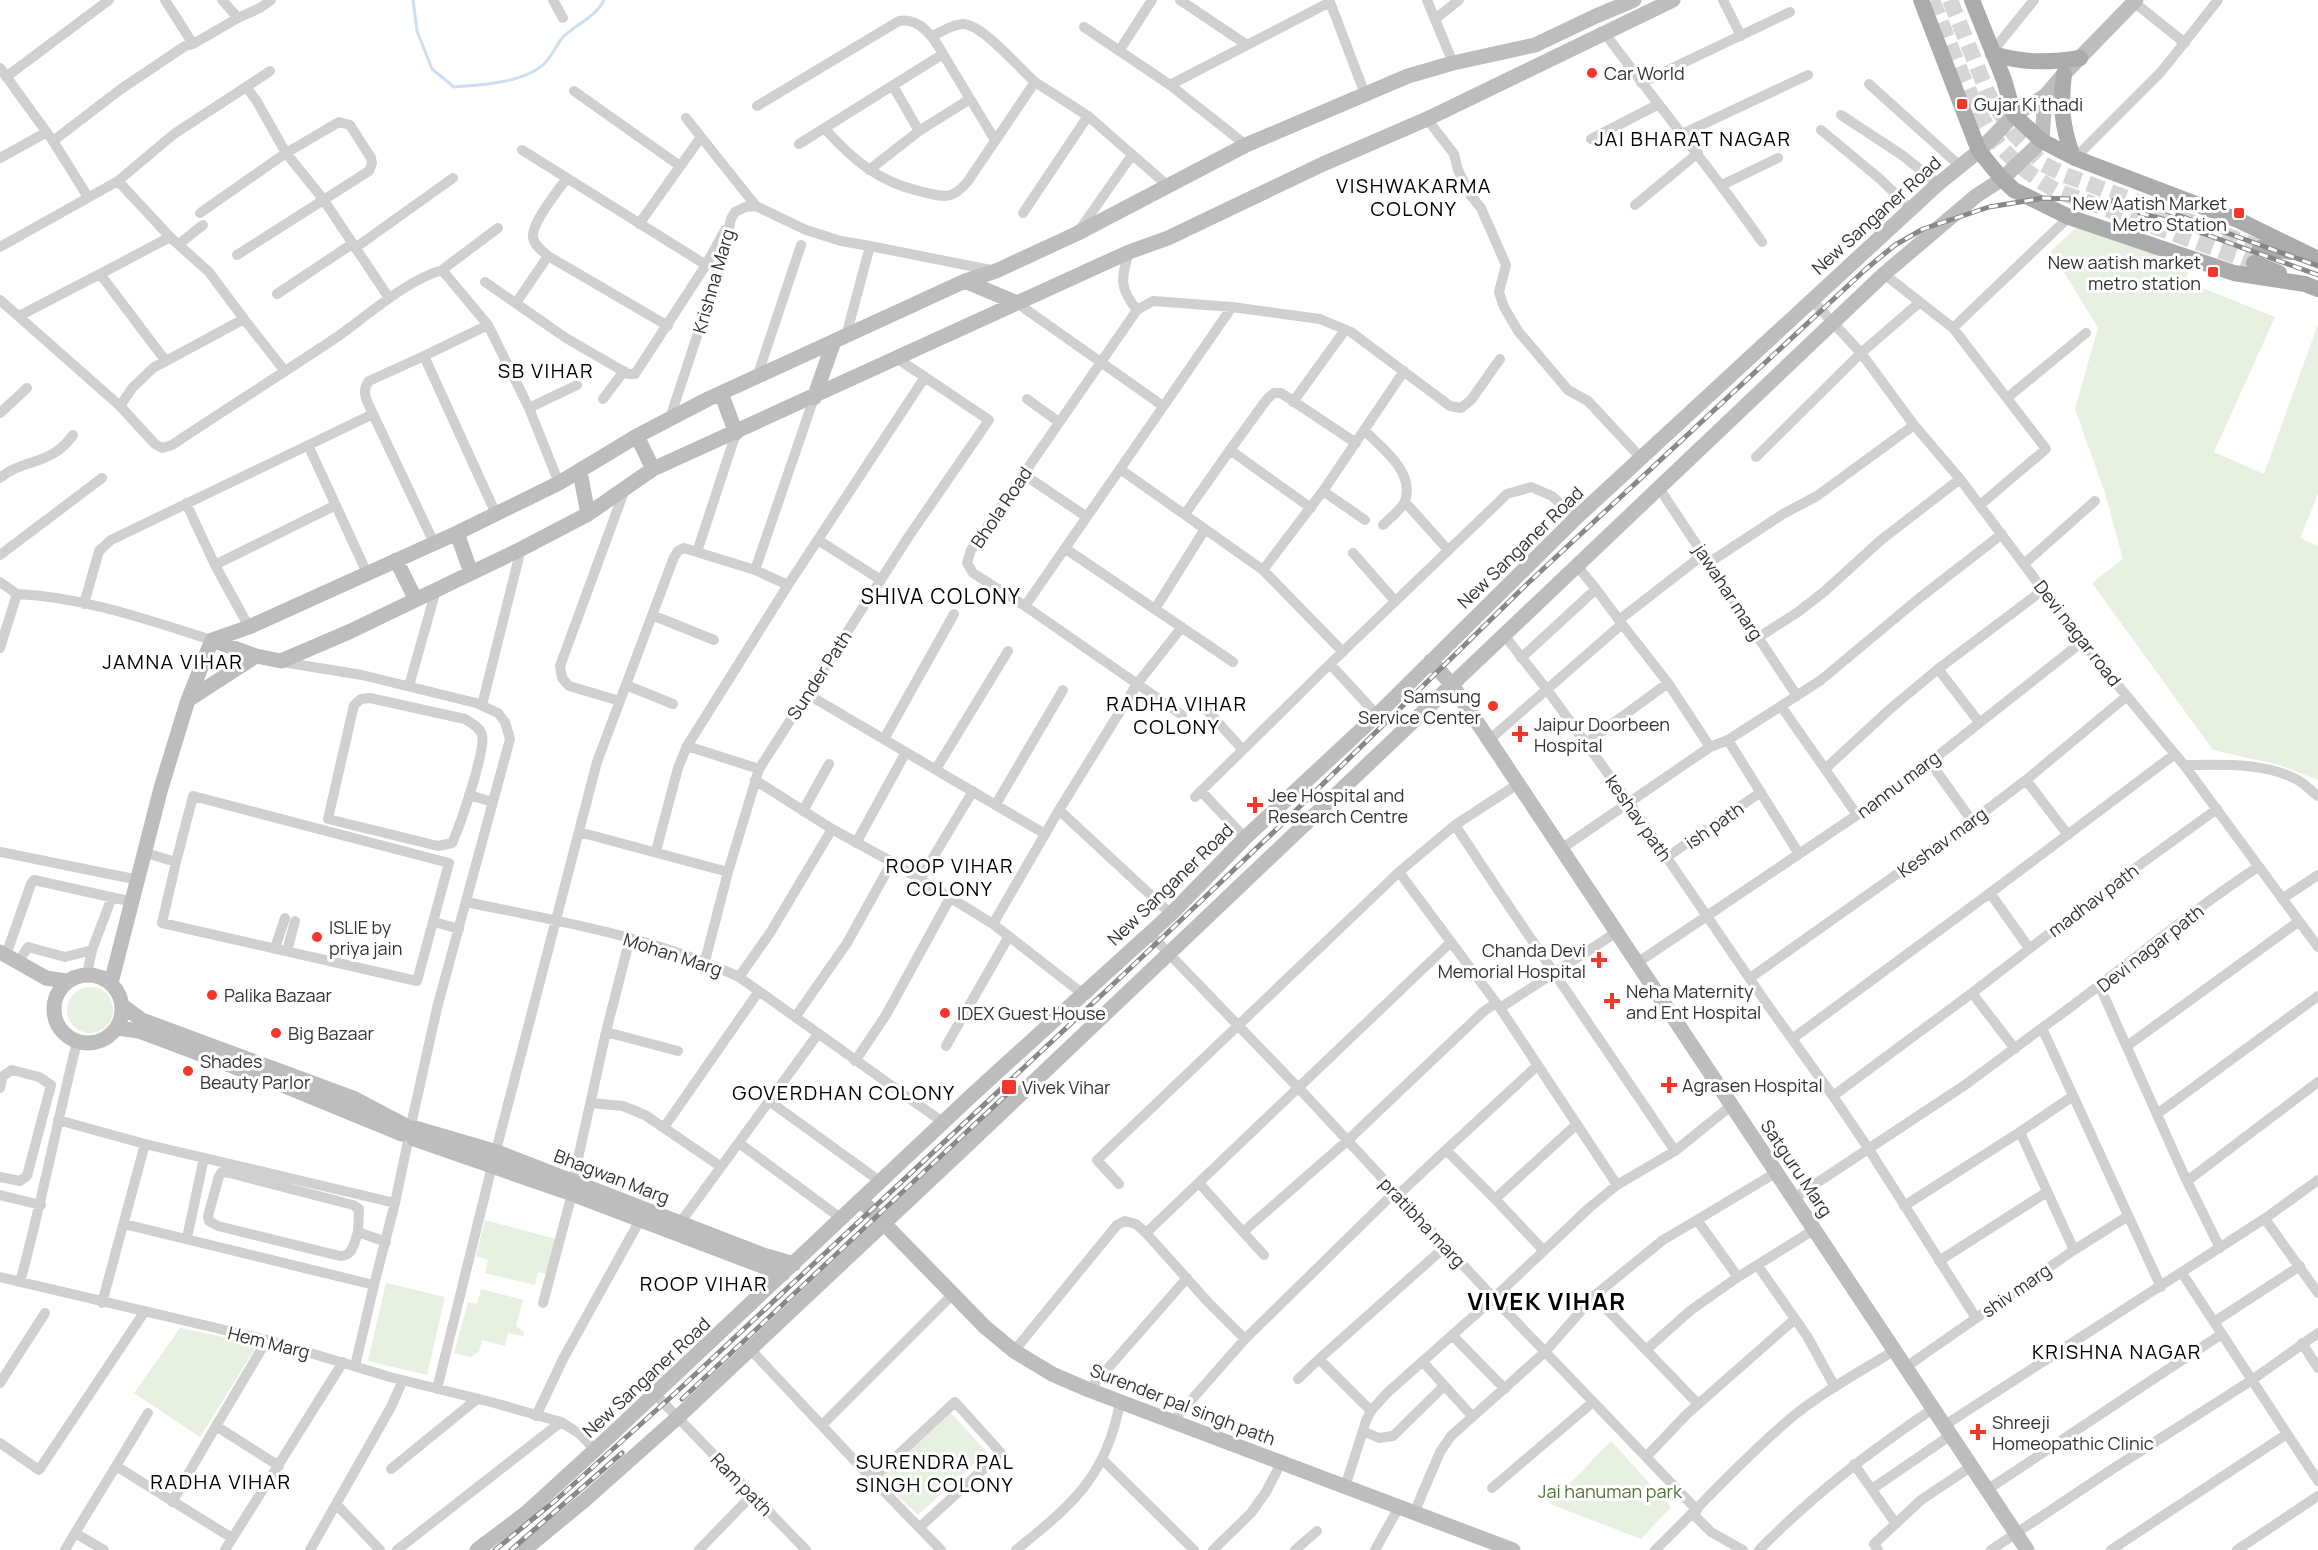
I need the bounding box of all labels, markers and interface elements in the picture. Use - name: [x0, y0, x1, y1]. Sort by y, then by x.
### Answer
- place label: Car World: [1604, 61, 1685, 85]
- marker: Car World: [1585, 66, 1599, 80]
- place label: Gujar Ki thadi: [1974, 92, 2083, 116]
- marker: Gujar Ki thadi: [1955, 97, 1969, 111]
- district label: JAI BHARAT NAGAR: [1594, 125, 1792, 152]
- street label: New Sanganer Road: [1806, 150, 1946, 280]
- district label: VISHWAKARMA COLONY: [1336, 172, 1492, 222]
- place label: New Aatish Market Metro Station: [2072, 191, 2227, 236]
- marker: New Aatish Market Metro Station: [2232, 206, 2246, 220]
- street label: Krishna Marg: [687, 226, 739, 336]
- place label: New aatish market metro station: [2048, 250, 2201, 295]
- marker: New aatish market metro station: [2206, 265, 2220, 279]
- district label: SB VIHAR: [498, 357, 594, 384]
- street label: Bhola Road: [965, 462, 1037, 552]
- street label: New Sanganer Road: [1452, 481, 1588, 613]
- street label: jawahar marg: [1688, 538, 1769, 645]
- street label: Devi nagar road: [2029, 575, 2127, 691]
- district label: SHIVA COLONY: [861, 582, 1021, 610]
- street label: Sunder Path: [781, 626, 857, 724]
- district label: JAMNA VIHAR: [103, 648, 243, 675]
- place label: Samsung Service Center: [1358, 684, 1482, 729]
- district label: RADHA VIHAR COLONY: [1106, 690, 1248, 740]
- marker: Samsung Service Center: [1486, 699, 1500, 713]
- place label: Jaipur Doorbeen Hospital: [1534, 712, 1670, 757]
- marker: Jaipur Doorbeen Hospital: [1511, 725, 1529, 743]
- street label: nannu marg: [1851, 745, 1945, 823]
- street label: keshav path: [1600, 770, 1678, 866]
- place label: Jee Hospital and Research Centre: [1268, 783, 1408, 828]
- marker: Jee Hospital and Research Centre: [1246, 796, 1264, 814]
- street label: ish path: [1680, 796, 1748, 854]
- street label: Keshav marg: [1892, 801, 1992, 883]
- street label: New Sanganer Road: [1102, 818, 1238, 950]
- district label: ROOP VIHAR COLONY: [886, 852, 1014, 902]
- street label: madhav path: [2043, 858, 2143, 942]
- street label: Devi nagar path: [2092, 899, 2208, 997]
- place label: ISLIE by priya jain: [329, 915, 403, 960]
- street label: Mohan Marg: [620, 927, 726, 981]
- marker: ISLIE by priya jain: [310, 930, 324, 944]
- place label: Chanda Devi Memorial Hospital: [1438, 938, 1586, 983]
- marker: Chanda Devi Memorial Hospital: [1590, 951, 1608, 969]
- place label: Neha Maternity and Ent Hospital: [1626, 979, 1761, 1024]
- place label: Palika Bazaar: [224, 983, 332, 1007]
- marker: Palika Bazaar: [205, 988, 219, 1002]
- marker: Neha Maternity and Ent Hospital: [1603, 992, 1621, 1010]
- place label: IDEX Guest House: [957, 1001, 1106, 1025]
- marker: IDEX Guest House: [938, 1006, 952, 1020]
- place label: Big Bazaar: [288, 1021, 375, 1045]
- marker: Big Bazaar: [269, 1026, 283, 1040]
- place label: Shades Beauty Parlor: [200, 1049, 311, 1094]
- marker: Shades Beauty Parlor: [181, 1064, 195, 1078]
- place label: Agrasen Hospital: [1682, 1073, 1823, 1097]
- place label: Vivek Vihar: [1022, 1075, 1111, 1099]
- marker: Agrasen Hospital: [1660, 1076, 1678, 1094]
- marker: Vivek Vihar: [1000, 1078, 1018, 1096]
- district label: GOVERDHAN COLONY: [732, 1079, 956, 1106]
- street label: Satguru Marg: [1756, 1115, 1838, 1221]
- street label: Bhagwan Marg: [551, 1143, 673, 1209]
- street label: pratibha marg: [1375, 1172, 1471, 1272]
- street label: shiv marg: [1977, 1257, 2055, 1323]
- district label: ROOP VIHAR: [640, 1270, 768, 1297]
- district label: VIVEK VIHAR: [1467, 1284, 1627, 1317]
- street label: New Sanganer Road: [577, 1312, 715, 1442]
- street label: Hem Marg: [226, 1320, 312, 1364]
- district label: KRISHNA NAGAR: [2032, 1338, 2202, 1365]
- street label: Surender pal singh path: [1087, 1358, 1279, 1450]
- place label: Shreeji Homeopathic Clinic: [1992, 1410, 2154, 1455]
- marker: Shreeji Homeopathic Clinic: [1969, 1423, 1987, 1441]
- street label: Ram path: [706, 1447, 778, 1521]
- district label: SURENDRA PAL SINGH COLONY: [856, 1448, 1014, 1498]
- district label: RADHA VIHAR: [150, 1468, 292, 1495]
- park label: Jai hanuman park: [1538, 1479, 1683, 1503]

